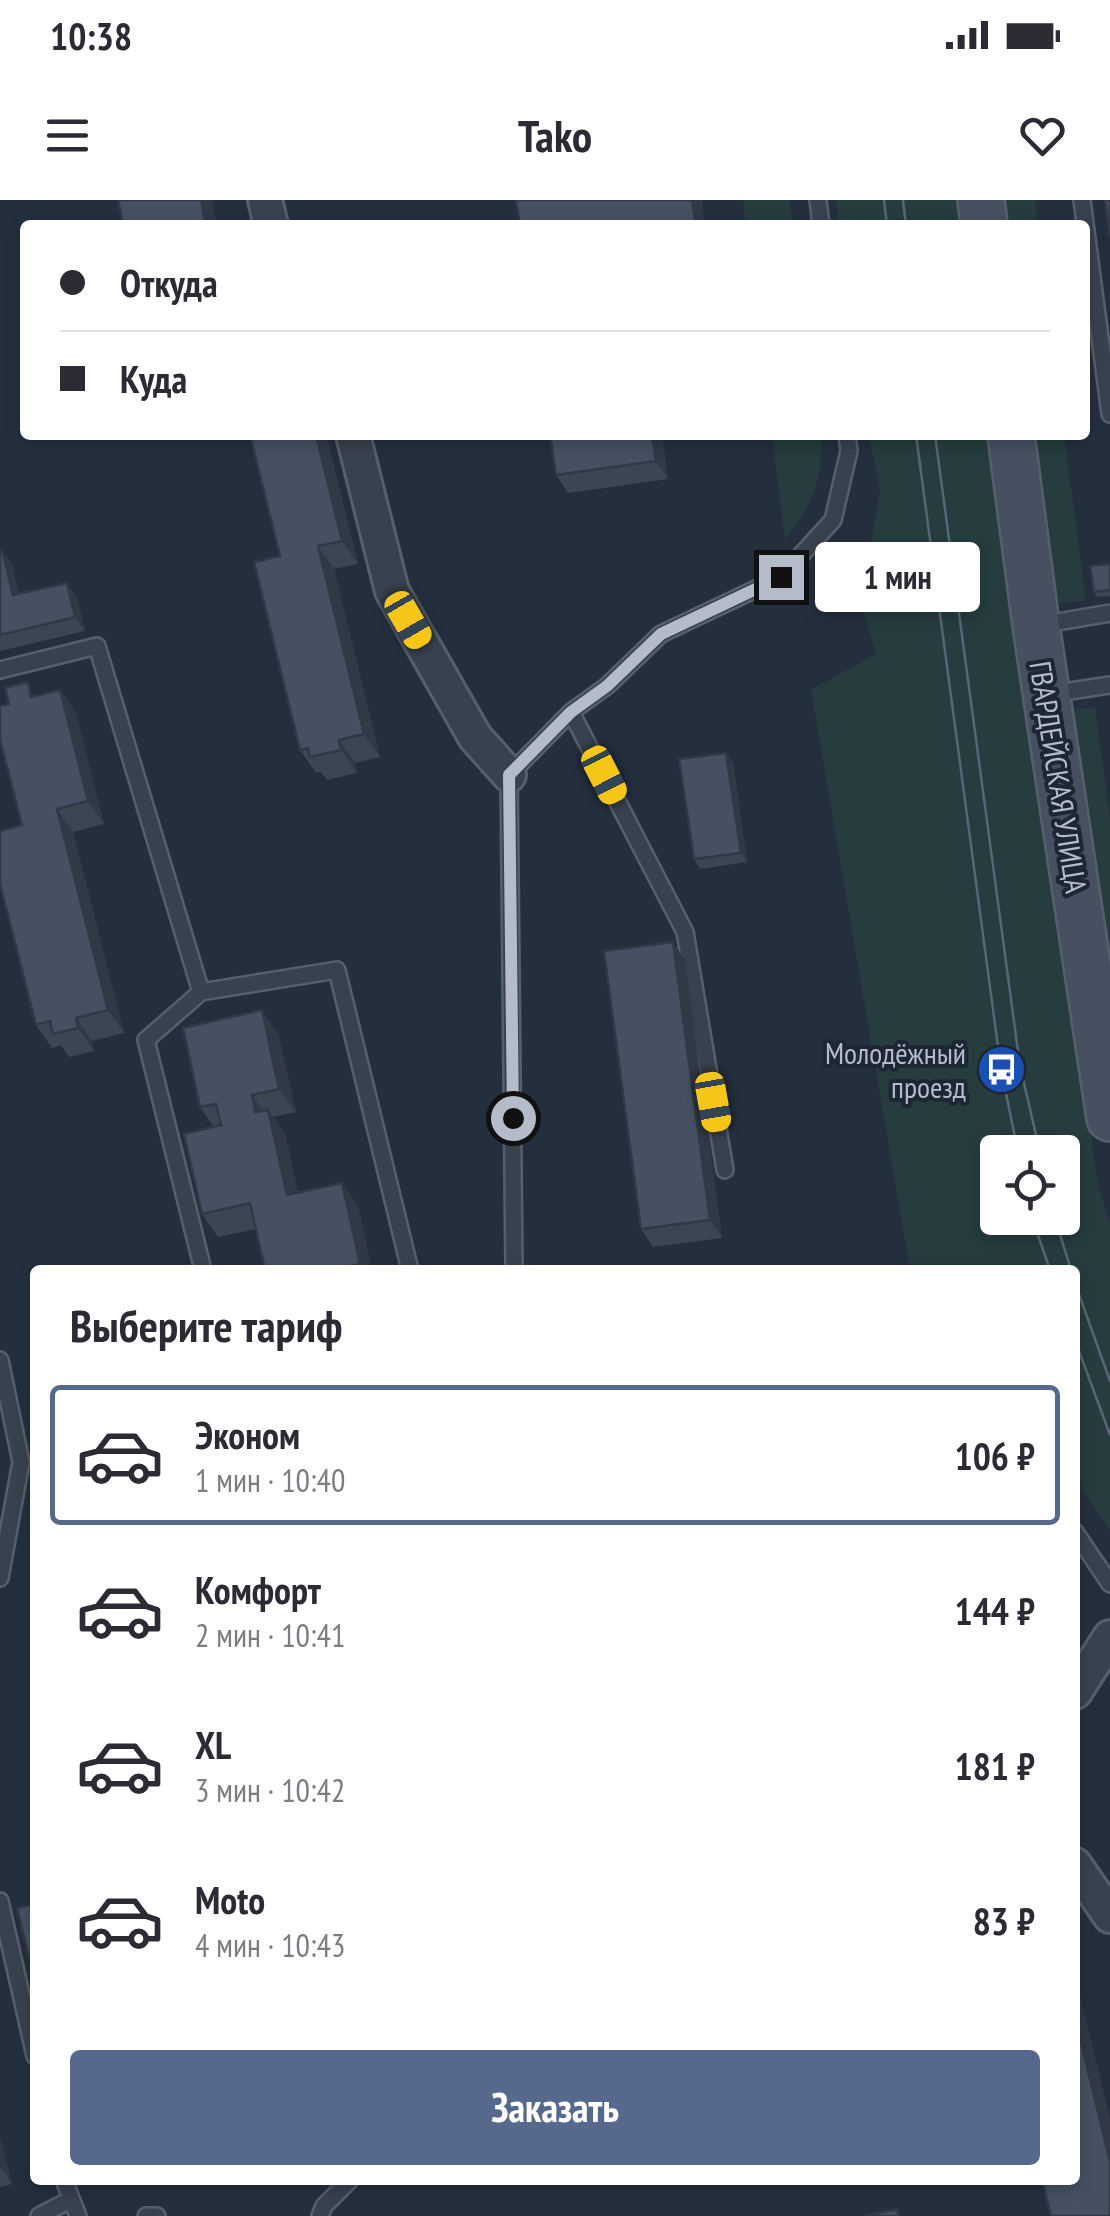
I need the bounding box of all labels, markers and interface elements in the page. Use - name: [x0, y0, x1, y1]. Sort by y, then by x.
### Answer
- text: 10:38: [50, 11, 132, 60]
- text: Tako: [518, 106, 592, 164]
- icon: menu: [40, 108, 95, 163]
- icon: heart: [1015, 108, 1070, 163]
- text: Откуда: [120, 258, 218, 307]
- text: Куда: [120, 354, 187, 403]
- callout: 1 мин: [816, 542, 981, 612]
- route end: [759, 555, 804, 600]
- text: 1 мин: [863, 556, 932, 598]
- car: [380, 587, 436, 653]
- street label: ГВАРДЕЙСКАЯ УЛИЦА: [1021, 658, 1097, 896]
- car: [577, 741, 631, 809]
- place label: Молодёжный проезд: [825, 1033, 966, 1106]
- bus stop icon: Молодёжный проезд: [975, 1043, 1027, 1095]
- car: [693, 1070, 733, 1134]
- route start: [491, 1096, 536, 1141]
- map controls: [980, 1135, 1080, 1235]
- button: locate: [980, 1135, 1080, 1235]
- text: Выберите тариф: [70, 1296, 342, 1354]
- icon: car: [75, 1410, 165, 1500]
- text: Эконом: [195, 1410, 300, 1459]
- text: 106 ₽: [955, 1431, 1035, 1480]
- text: 1 мин · 10:40: [195, 1459, 345, 1501]
- icon: car: [75, 1565, 165, 1655]
- text: Комфорт: [195, 1565, 321, 1614]
- text: 144 ₽: [955, 1586, 1035, 1635]
- text: 2 мин · 10:41: [195, 1614, 345, 1656]
- icon: car: [75, 1720, 165, 1810]
- text: XL: [195, 1720, 231, 1769]
- text: 181 ₽: [955, 1741, 1035, 1790]
- text: 3 мин · 10:42: [195, 1769, 345, 1811]
- icon: car: [75, 1875, 165, 1965]
- text: Moto: [195, 1875, 265, 1924]
- text: 83 ₽: [973, 1896, 1035, 1945]
- text: 4 мин · 10:43: [195, 1924, 345, 1966]
- button: Заказать: [70, 2050, 1040, 2165]

